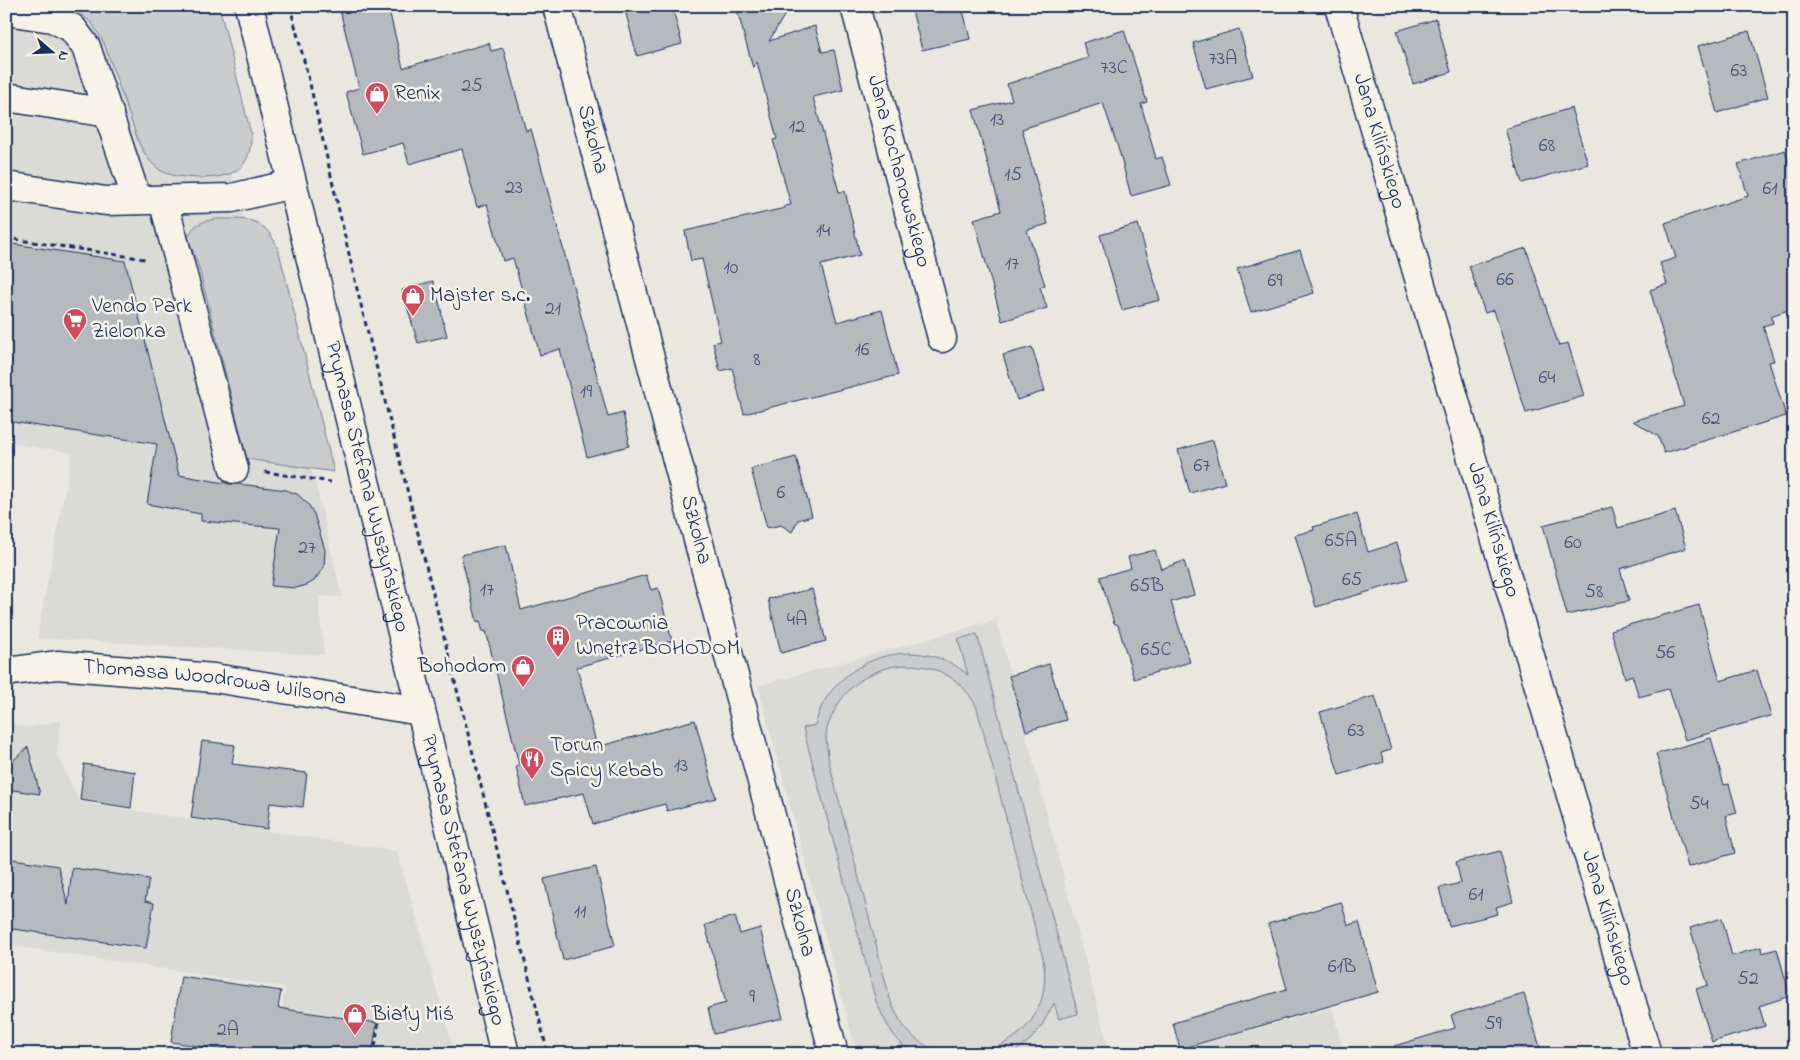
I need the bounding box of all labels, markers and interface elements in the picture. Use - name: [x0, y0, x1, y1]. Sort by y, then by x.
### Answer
- north arrow: [28, 28, 78, 78]
- house number: 73A: [1209, 45, 1237, 74]
- text: N: [51, 48, 74, 64]
- house number: 73C: [1100, 54, 1128, 83]
- house number: 63: [1730, 57, 1748, 86]
- street label: Jana Kilińskiego: [1344, 70, 1414, 213]
- house number: 25: [461, 72, 483, 101]
- street label: Jana Kochanowskiego: [858, 72, 939, 271]
- place label: Renix: [394, 78, 441, 110]
- shop icon: Renix: [364, 81, 390, 115]
- street label: Szkolna: [568, 101, 617, 177]
- house number: 13: [990, 106, 1004, 135]
- house number: 12: [789, 113, 805, 142]
- house number: 68: [1539, 132, 1555, 161]
- house number: 15: [1004, 161, 1022, 190]
- house number: 23: [505, 174, 523, 203]
- house number: 61: [1762, 175, 1778, 204]
- house number: 14: [816, 217, 830, 246]
- house number: 17: [1005, 250, 1019, 279]
- house number: 10: [724, 254, 739, 283]
- house number: 66: [1496, 266, 1514, 295]
- house number: 69: [1268, 267, 1282, 296]
- place label: Majster s.c.: [430, 280, 530, 312]
- shop icon: Majster s.c.: [400, 283, 426, 317]
- place label: Vendo Park Zielonka: [91, 291, 192, 348]
- house number: 21: [545, 295, 561, 324]
- supermarket icon: Vendo Park Zielonka: [62, 307, 88, 341]
- house number: 16: [854, 336, 870, 365]
- street label: Prymasa Stefana Wyszyńskiego: [315, 338, 417, 636]
- house number: 8: [753, 346, 761, 375]
- house number: 64: [1538, 364, 1556, 393]
- house number: 19: [580, 378, 592, 407]
- house number: 62: [1702, 405, 1720, 434]
- house number: 67: [1193, 452, 1211, 481]
- street label: Jana Kilińskiego: [1458, 458, 1528, 602]
- house number: 6: [777, 479, 786, 508]
- street label: Szkolna: [671, 492, 720, 568]
- house number: 65A: [1325, 527, 1357, 556]
- house number: 60: [1564, 529, 1582, 558]
- house number: 27: [298, 534, 316, 563]
- house number: 65: [1342, 566, 1362, 595]
- house number: 65B: [1130, 572, 1164, 601]
- house number: 17: [480, 576, 494, 605]
- house number: 58: [1585, 578, 1603, 607]
- house number: 4A: [787, 606, 807, 635]
- place label: Pracownia Wnętrz BOHODOM: [576, 608, 740, 665]
- building icon: Pracownia Wnętrz BOHODOM: [545, 624, 571, 658]
- house number: 65C: [1140, 636, 1172, 665]
- house number: 56: [1655, 639, 1675, 668]
- street label: Thomasa Woodrowa Wilsona: [81, 651, 349, 715]
- place label: Bohodom: [417, 651, 506, 683]
- shop icon: Bohodom: [510, 654, 536, 688]
- house number: 63: [1347, 717, 1365, 746]
- place label: Torun Spicy Kebab: [550, 730, 664, 788]
- street label: Prymasa Stefana Wyszyńskiego: [412, 731, 514, 1029]
- restaurant icon: Torun Spicy Kebab: [519, 746, 545, 780]
- house number: 13: [674, 752, 688, 781]
- house number: 54: [1689, 790, 1709, 819]
- street label: Jana Kilińskiego: [1572, 847, 1642, 990]
- house number: 61: [1468, 881, 1484, 910]
- street label: Szkolna: [775, 884, 824, 961]
- house number: 11: [574, 898, 586, 927]
- house number: 61B: [1328, 953, 1356, 982]
- house number: 52: [1737, 965, 1759, 994]
- house number: 9: [749, 983, 755, 1012]
- place label: Biały Miś: [371, 999, 454, 1032]
- shop icon: Biały Miś: [342, 1002, 368, 1036]
- house number: 59: [1484, 1010, 1502, 1039]
- house number: 2A: [217, 1016, 239, 1045]

